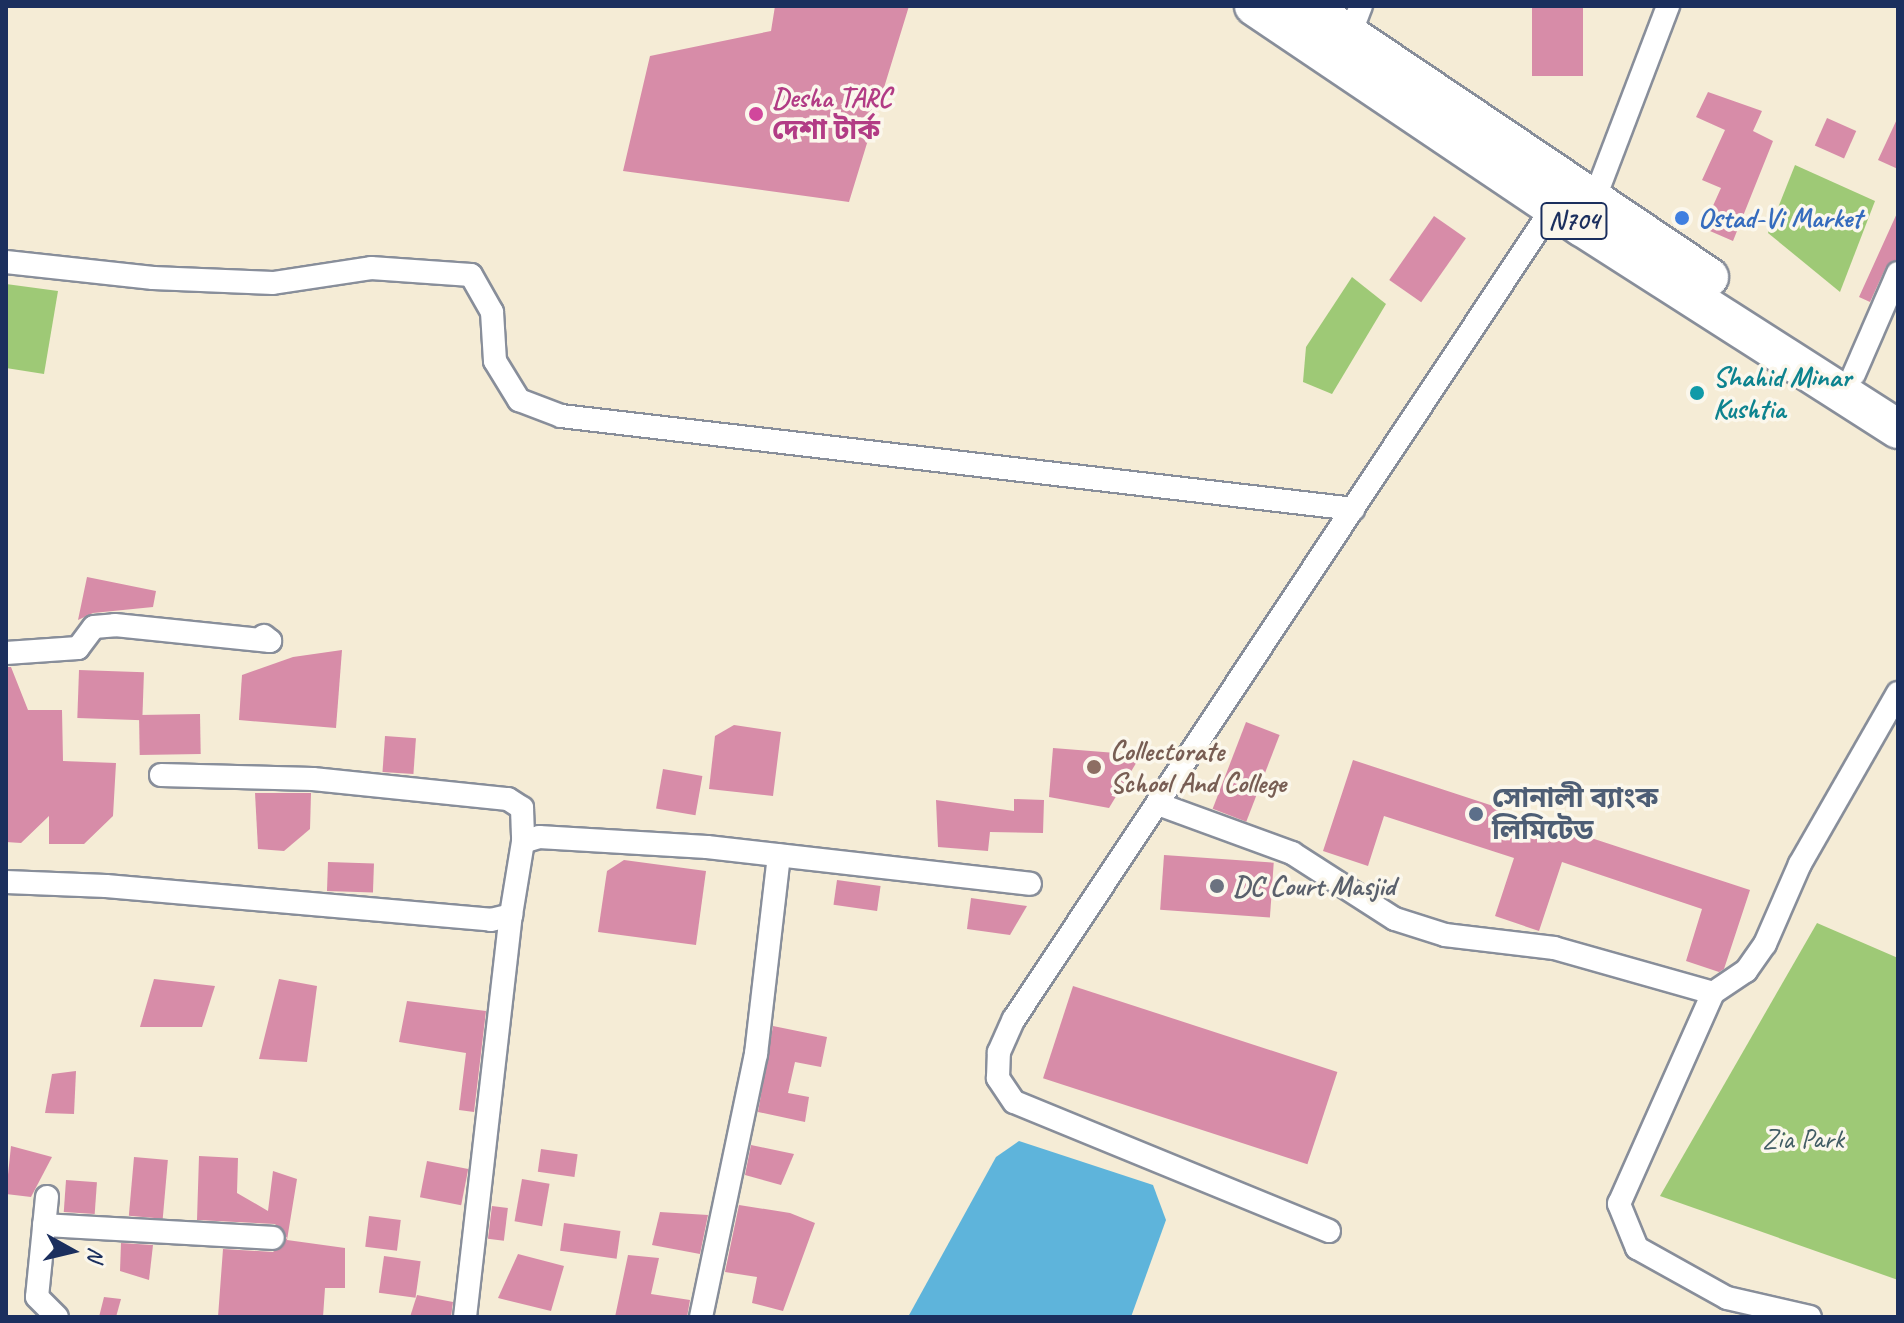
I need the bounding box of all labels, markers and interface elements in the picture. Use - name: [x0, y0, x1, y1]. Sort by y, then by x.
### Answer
- place label: Desha TARC দেশা টার্ক: [772, 81, 892, 147]
- marker: Desha TARC দেশা টার্ক: [747, 105, 765, 123]
- road number: N704: [1540, 199, 1608, 243]
- place label: Ostad-Vi Market: [1698, 201, 1862, 235]
- marker: Ostad-Vi Market: [1673, 209, 1691, 227]
- place label: Shahid Minar Kushtia: [1713, 360, 1850, 426]
- marker: Shahid Minar Kushtia: [1688, 384, 1706, 402]
- place label: Collectorate School And College: [1110, 734, 1286, 800]
- marker: Collectorate School And College: [1085, 758, 1103, 776]
- place label: সোনালী ব্যাংক লিমিটেড: [1492, 781, 1658, 847]
- marker: সোনালী ব্যাংক লিমিটেড: [1467, 805, 1485, 823]
- place label: DC Court Masjid: [1233, 869, 1395, 903]
- marker: DC Court Masjid: [1208, 877, 1226, 895]
- park label: Zia Park: [1762, 1122, 1844, 1156]
- north arrow: [32, 1211, 112, 1291]
- text: N: [81, 1246, 111, 1263]

